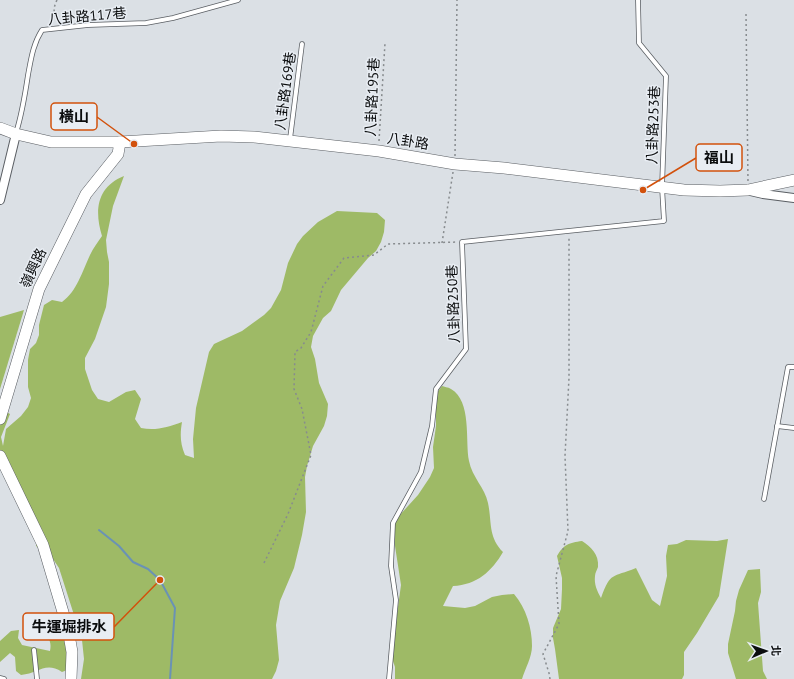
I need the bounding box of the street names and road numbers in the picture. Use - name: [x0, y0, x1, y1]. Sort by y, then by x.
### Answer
- street label: 八卦路117巷: [47, 4, 127, 28]
- street label: 八卦路169巷: [271, 51, 299, 131]
- street label: 八卦路195巷: [361, 57, 383, 137]
- street label: 八卦路253巷: [643, 85, 663, 165]
- street label: 八卦路: [386, 129, 430, 153]
- street label: 嶺興路: [16, 245, 50, 291]
- street label: 八卦路250巷: [443, 264, 463, 344]

